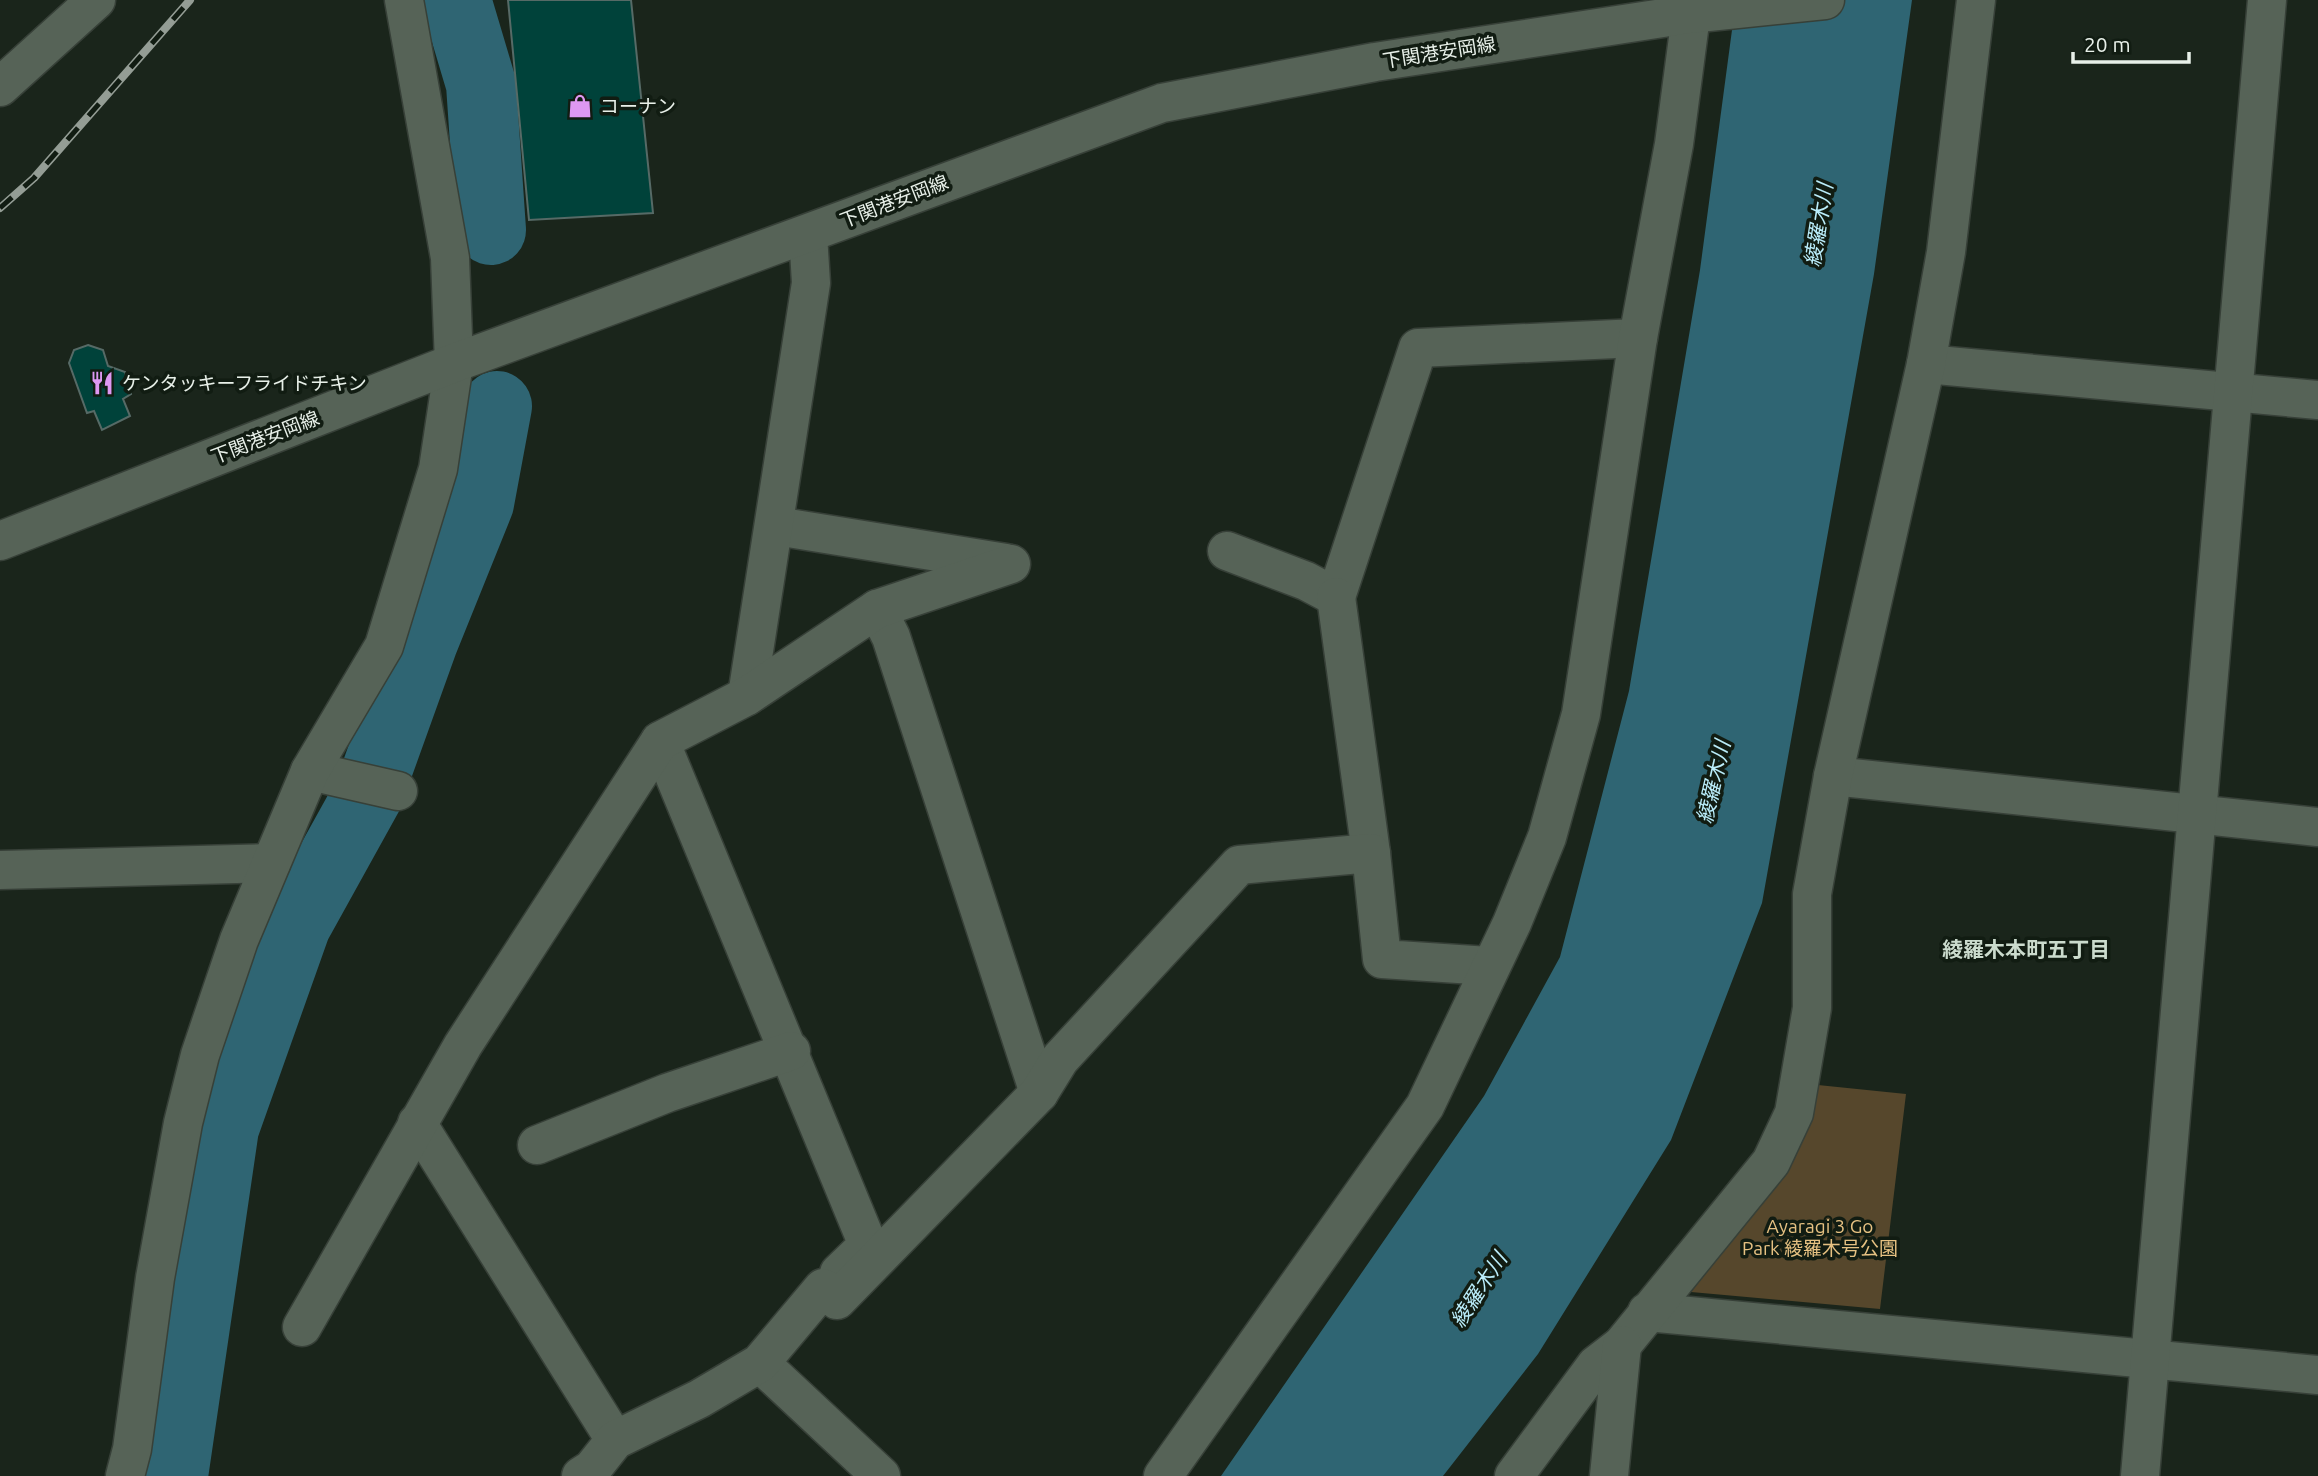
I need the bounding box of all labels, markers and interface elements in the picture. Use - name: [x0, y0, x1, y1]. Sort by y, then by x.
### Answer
- scale bar: [2073, 21, 2188, 65]
- street label: 下関港安岡線: [1381, 32, 1497, 72]
- text: 20 m: [2084, 32, 2131, 56]
- shop icon: コーナン: [566, 92, 594, 120]
- place label: コーナン: [600, 95, 676, 117]
- street label: 下関港安岡線: [837, 170, 951, 232]
- water label: 綾羅木川: [1800, 180, 1837, 268]
- restaurant icon: ケンタッキーフライドチキン: [88, 369, 116, 397]
- place label: ケンタッキーフライドチキン: [122, 372, 367, 394]
- street label: 下関港安岡線: [208, 406, 322, 468]
- water label: 綾羅木川: [1692, 736, 1735, 825]
- district label: 綾羅木本町五丁目: [1942, 937, 2110, 961]
- park label: Ayaragi 3 Go Park 綾羅木号公園: [1742, 1215, 1898, 1259]
- water label: 綾羅木川: [1445, 1246, 1512, 1331]

